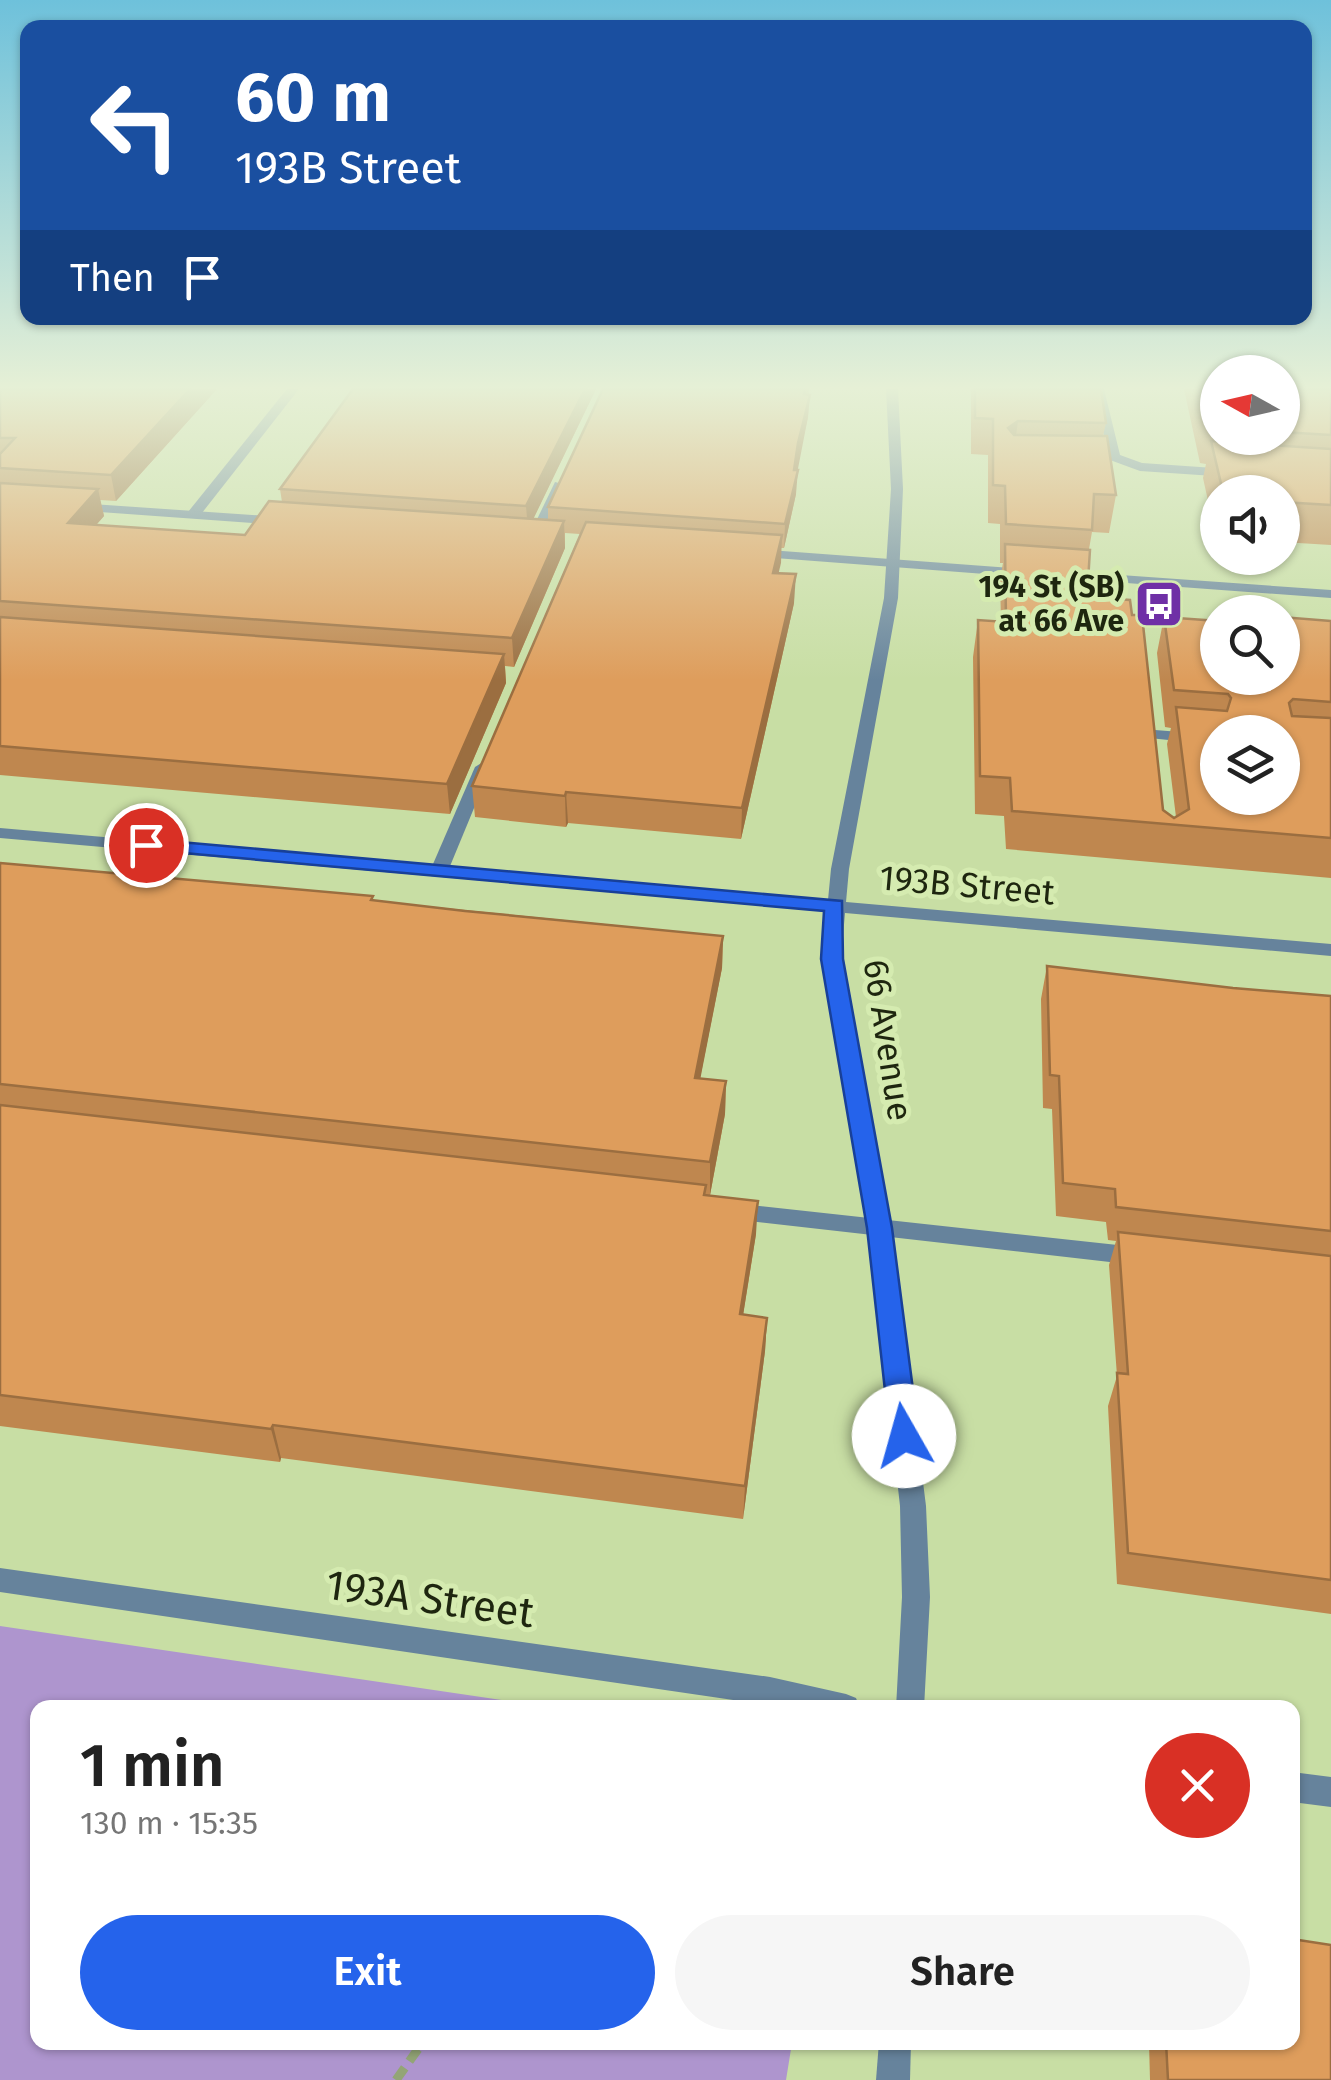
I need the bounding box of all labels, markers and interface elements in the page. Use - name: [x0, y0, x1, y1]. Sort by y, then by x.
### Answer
- text: 60 m: [235, 56, 391, 140]
- icon: left: [70, 60, 200, 190]
- text: 193B Street: [235, 141, 461, 195]
- icon: arrive: [175, 250, 230, 305]
- text: Then: [70, 255, 155, 301]
- north arrow: [1200, 355, 1300, 455]
- map controls: [1200, 355, 1300, 815]
- button: sound: [1200, 475, 1300, 575]
- place label: 194 St (SB) at 66 Ave: [979, 569, 1124, 639]
- bus stop icon: 194 St (SB) at 66 Ave: [1133, 578, 1185, 630]
- button: search: [1200, 595, 1300, 695]
- button: layers: [1200, 715, 1300, 815]
- pin: [104, 803, 189, 888]
- icon: arrive: [119, 818, 174, 873]
- street label: 193B Street: [878, 856, 1057, 914]
- street label: 66 Avenue: [855, 956, 921, 1124]
- position arrow: [852, 1384, 956, 1488]
- street label: 193A Street: [323, 1560, 538, 1638]
- text: 1 min: [80, 1730, 225, 1802]
- button: close: [1145, 1733, 1250, 1838]
- text: 130 m · 15:35: [80, 1804, 258, 1842]
- button: Exit: [80, 1915, 655, 2030]
- button: Share: [675, 1915, 1250, 2030]

